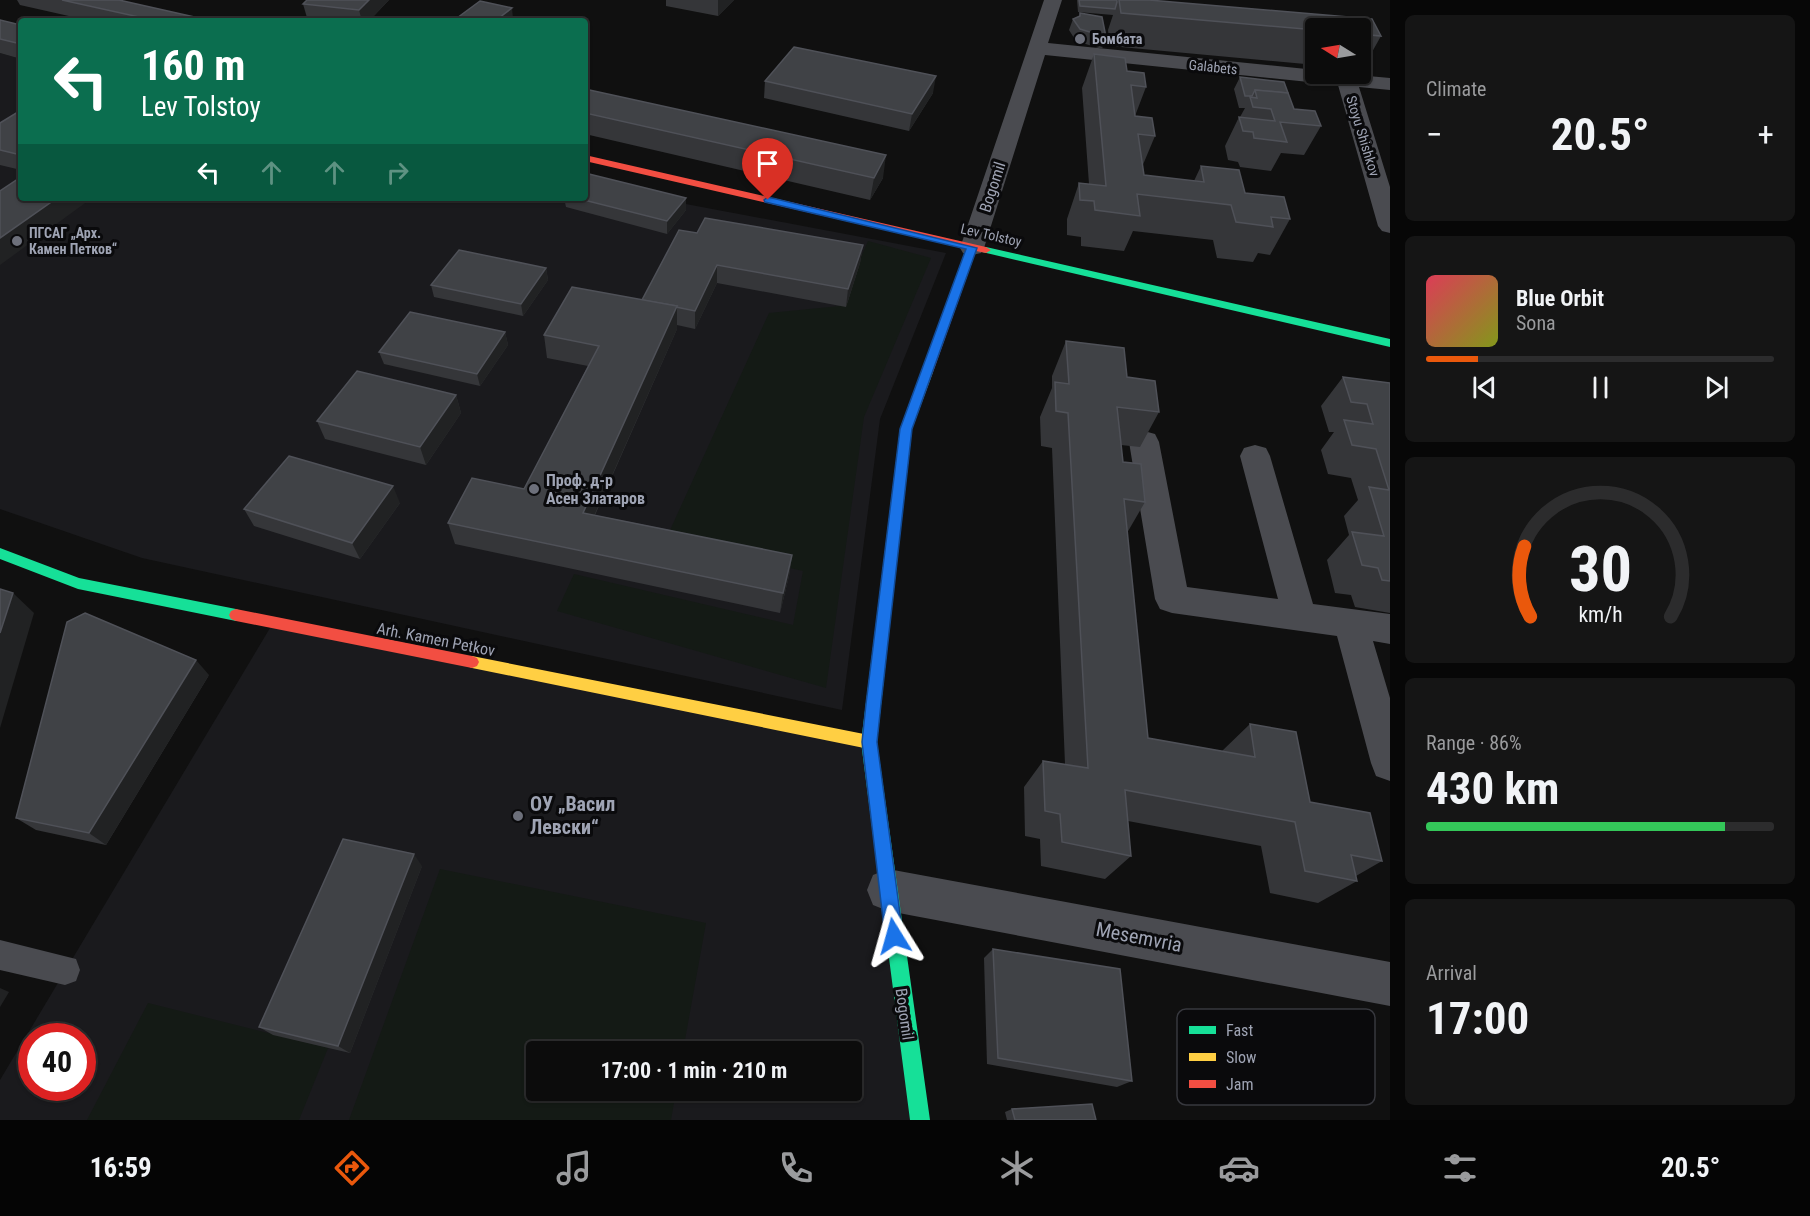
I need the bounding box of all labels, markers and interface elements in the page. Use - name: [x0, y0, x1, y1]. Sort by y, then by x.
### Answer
- north arrow: [1305, 18, 1371, 84]
- map controls: [1305, 18, 1371, 84]
- place label: Бомбата: [1092, 31, 1143, 47]
- marker: Бомбата: [1073, 32, 1087, 46]
- text: 160 m: [141, 41, 246, 90]
- icon: left: [42, 42, 120, 120]
- street label: Galabets: [1188, 56, 1238, 78]
- text: Climate: [1426, 77, 1486, 101]
- text: Lev Tolstoy: [141, 91, 261, 123]
- street label: Stoyu Shishkov: [1343, 94, 1383, 178]
- text: 20.5°: [1551, 108, 1649, 161]
- text: −: [1426, 115, 1443, 154]
- text: +: [1758, 115, 1774, 154]
- pin: [742, 138, 793, 200]
- icon: arrive: [751, 147, 784, 180]
- icon: left: [192, 156, 225, 189]
- icon: ahead: [255, 156, 288, 189]
- icon: ahead: [318, 156, 351, 189]
- icon: right: [381, 156, 414, 189]
- street label: Bogomil: [975, 159, 1010, 215]
- street label: Lev Tolstoy: [959, 220, 1023, 250]
- place label: ПГСАГ „Арх. Камен Петков“: [29, 225, 117, 257]
- marker: ПГСАГ „Арх. Камен Петков“: [10, 234, 24, 248]
- text: Blue Orbit: [1516, 286, 1604, 311]
- text: Sona: [1516, 311, 1556, 335]
- icon: previous: [1468, 371, 1501, 404]
- icon: pause: [1584, 371, 1617, 404]
- icon: next: [1700, 371, 1733, 404]
- place label: Проф. д-р Асен Златаров: [546, 471, 645, 508]
- marker: Проф. д-р Асен Златаров: [527, 482, 541, 496]
- text: 30: [1568, 533, 1632, 606]
- text: km/h: [1578, 602, 1622, 627]
- street label: Arh. Kamen Petkov: [375, 619, 497, 660]
- text: Range · 86%: [1426, 731, 1522, 755]
- text: 430 km: [1426, 762, 1559, 815]
- place label: ОУ „Васил Левски“: [530, 792, 615, 839]
- marker: ОУ „Васил Левски“: [511, 809, 525, 823]
- position arrow: [862, 904, 926, 968]
- street label: Mesemvria: [1094, 917, 1184, 957]
- text: Arrival: [1426, 961, 1477, 985]
- street label: Bogomil: [891, 987, 918, 1041]
- text: 17:00: [1426, 992, 1529, 1045]
- legend: [1177, 1009, 1375, 1105]
- text: Fast: [1226, 1021, 1253, 1040]
- speed limit sign: 40: [18, 1023, 96, 1101]
- text: Slow: [1226, 1048, 1256, 1067]
- text: 17:00 · 1 min · 210 m: [601, 1058, 787, 1083]
- text: Jam: [1226, 1075, 1253, 1094]
- icon: directions: [331, 1147, 373, 1189]
- icon: music: [553, 1147, 595, 1189]
- icon: phone: [775, 1147, 817, 1189]
- icon: climate: [996, 1147, 1038, 1189]
- icon: car: [1218, 1147, 1260, 1189]
- icon: filters: [1439, 1147, 1481, 1189]
- text: 16:59: [90, 1152, 152, 1184]
- text: 20.5°: [1661, 1152, 1720, 1184]

